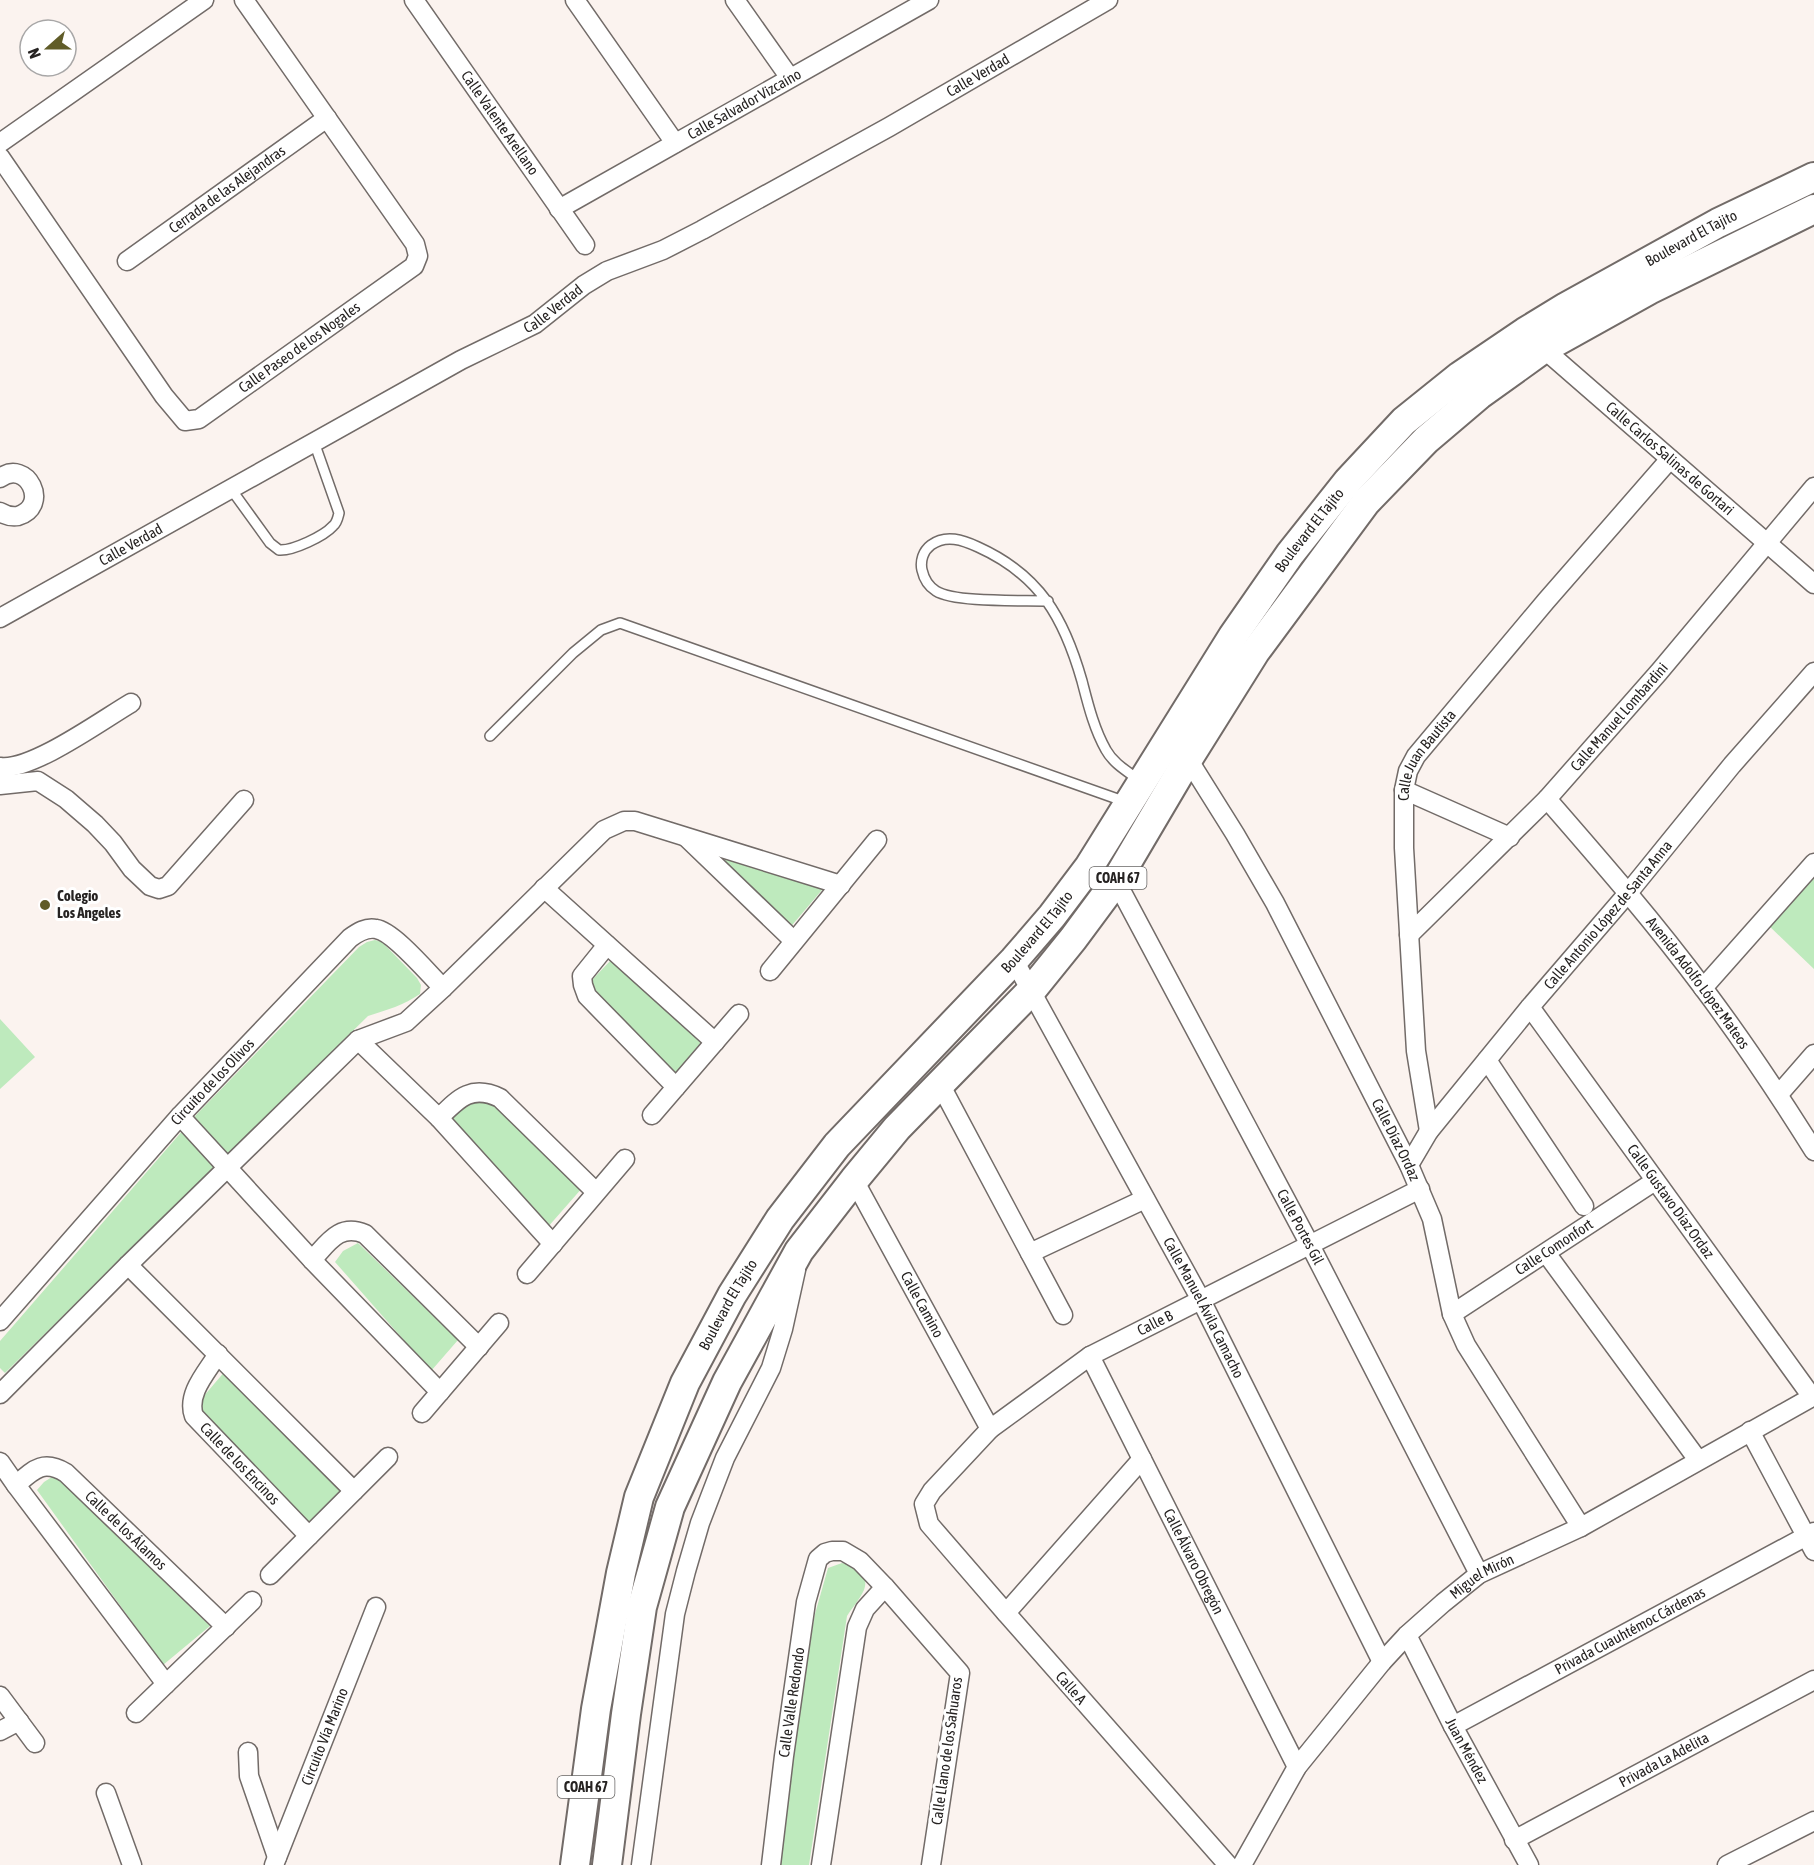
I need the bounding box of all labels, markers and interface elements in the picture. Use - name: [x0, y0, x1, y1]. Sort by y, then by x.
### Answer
- north arrow: [18, 18, 78, 78]
- text: N: [24, 46, 44, 61]
- street label: Calle Verdad: [943, 50, 1012, 100]
- street label: Calle Salvador Vizcaíno: [684, 65, 804, 143]
- street label: Calle Valente Arellano: [458, 67, 542, 178]
- street label: Cerrada de las Alejandras: [165, 142, 288, 236]
- street label: Boulevard El Tajito: [1642, 206, 1740, 269]
- street label: Calle Verdad: [521, 281, 586, 336]
- street label: Calle Paseo de los Nogales: [235, 298, 363, 396]
- street label: Calle Carlos Salinas de Gortari: [1603, 398, 1737, 518]
- street label: Boulevard El Tajito: [1271, 485, 1347, 575]
- street label: Calle Verdad: [96, 520, 165, 569]
- street label: Calle Manuel Lombardini: [1567, 659, 1671, 774]
- street label: Calle Juan Bautista: [1395, 706, 1459, 801]
- street label: Calle Antonio López de Santa Anna: [1540, 837, 1675, 993]
- road number: COAH 67: [1090, 867, 1146, 889]
- place label: Colegio Los Angeles: [57, 887, 121, 921]
- street label: Boulevard El Tajito: [997, 888, 1076, 976]
- marker: Colegio Los Angeles: [38, 898, 52, 912]
- street label: Avenida Adolfo López Mateos: [1643, 913, 1753, 1052]
- street label: Circuito de los Olivos: [167, 1035, 257, 1128]
- street label: Calle Díaz Ordaz: [1369, 1096, 1424, 1184]
- street label: Calle Gustavo Díaz Ordaz: [1624, 1141, 1718, 1262]
- street label: Calle Portes Gil: [1274, 1186, 1328, 1267]
- street label: Calle Comonfort: [1512, 1215, 1596, 1278]
- street label: Calle Manuel Ávila Camacho: [1160, 1234, 1248, 1381]
- street label: Boulevard El Tajito: [695, 1256, 760, 1353]
- street label: Calle Camino: [898, 1268, 947, 1340]
- street label: Calle B: [1134, 1307, 1175, 1339]
- street label: Calle de los Encinos: [197, 1419, 283, 1508]
- street label: Calle de los Álamos: [82, 1487, 170, 1573]
- street label: Calle Álvaro Obregón: [1160, 1506, 1228, 1617]
- street label: Miguel Mirón: [1446, 1550, 1516, 1602]
- street label: Privada Cuauhtémoc Cárdenas: [1552, 1583, 1708, 1678]
- street label: Calle Valle Redondo: [775, 1646, 807, 1758]
- street label: Calle A: [1053, 1668, 1091, 1708]
- street label: Calle Llano de los Sahuaros: [928, 1676, 965, 1826]
- street label: Circuito Vía Marino: [297, 1685, 351, 1788]
- street label: Juan Méndez: [1442, 1715, 1492, 1786]
- street label: Privada La Adelita: [1616, 1729, 1712, 1790]
- road number: COAH 67: [558, 1776, 614, 1798]

